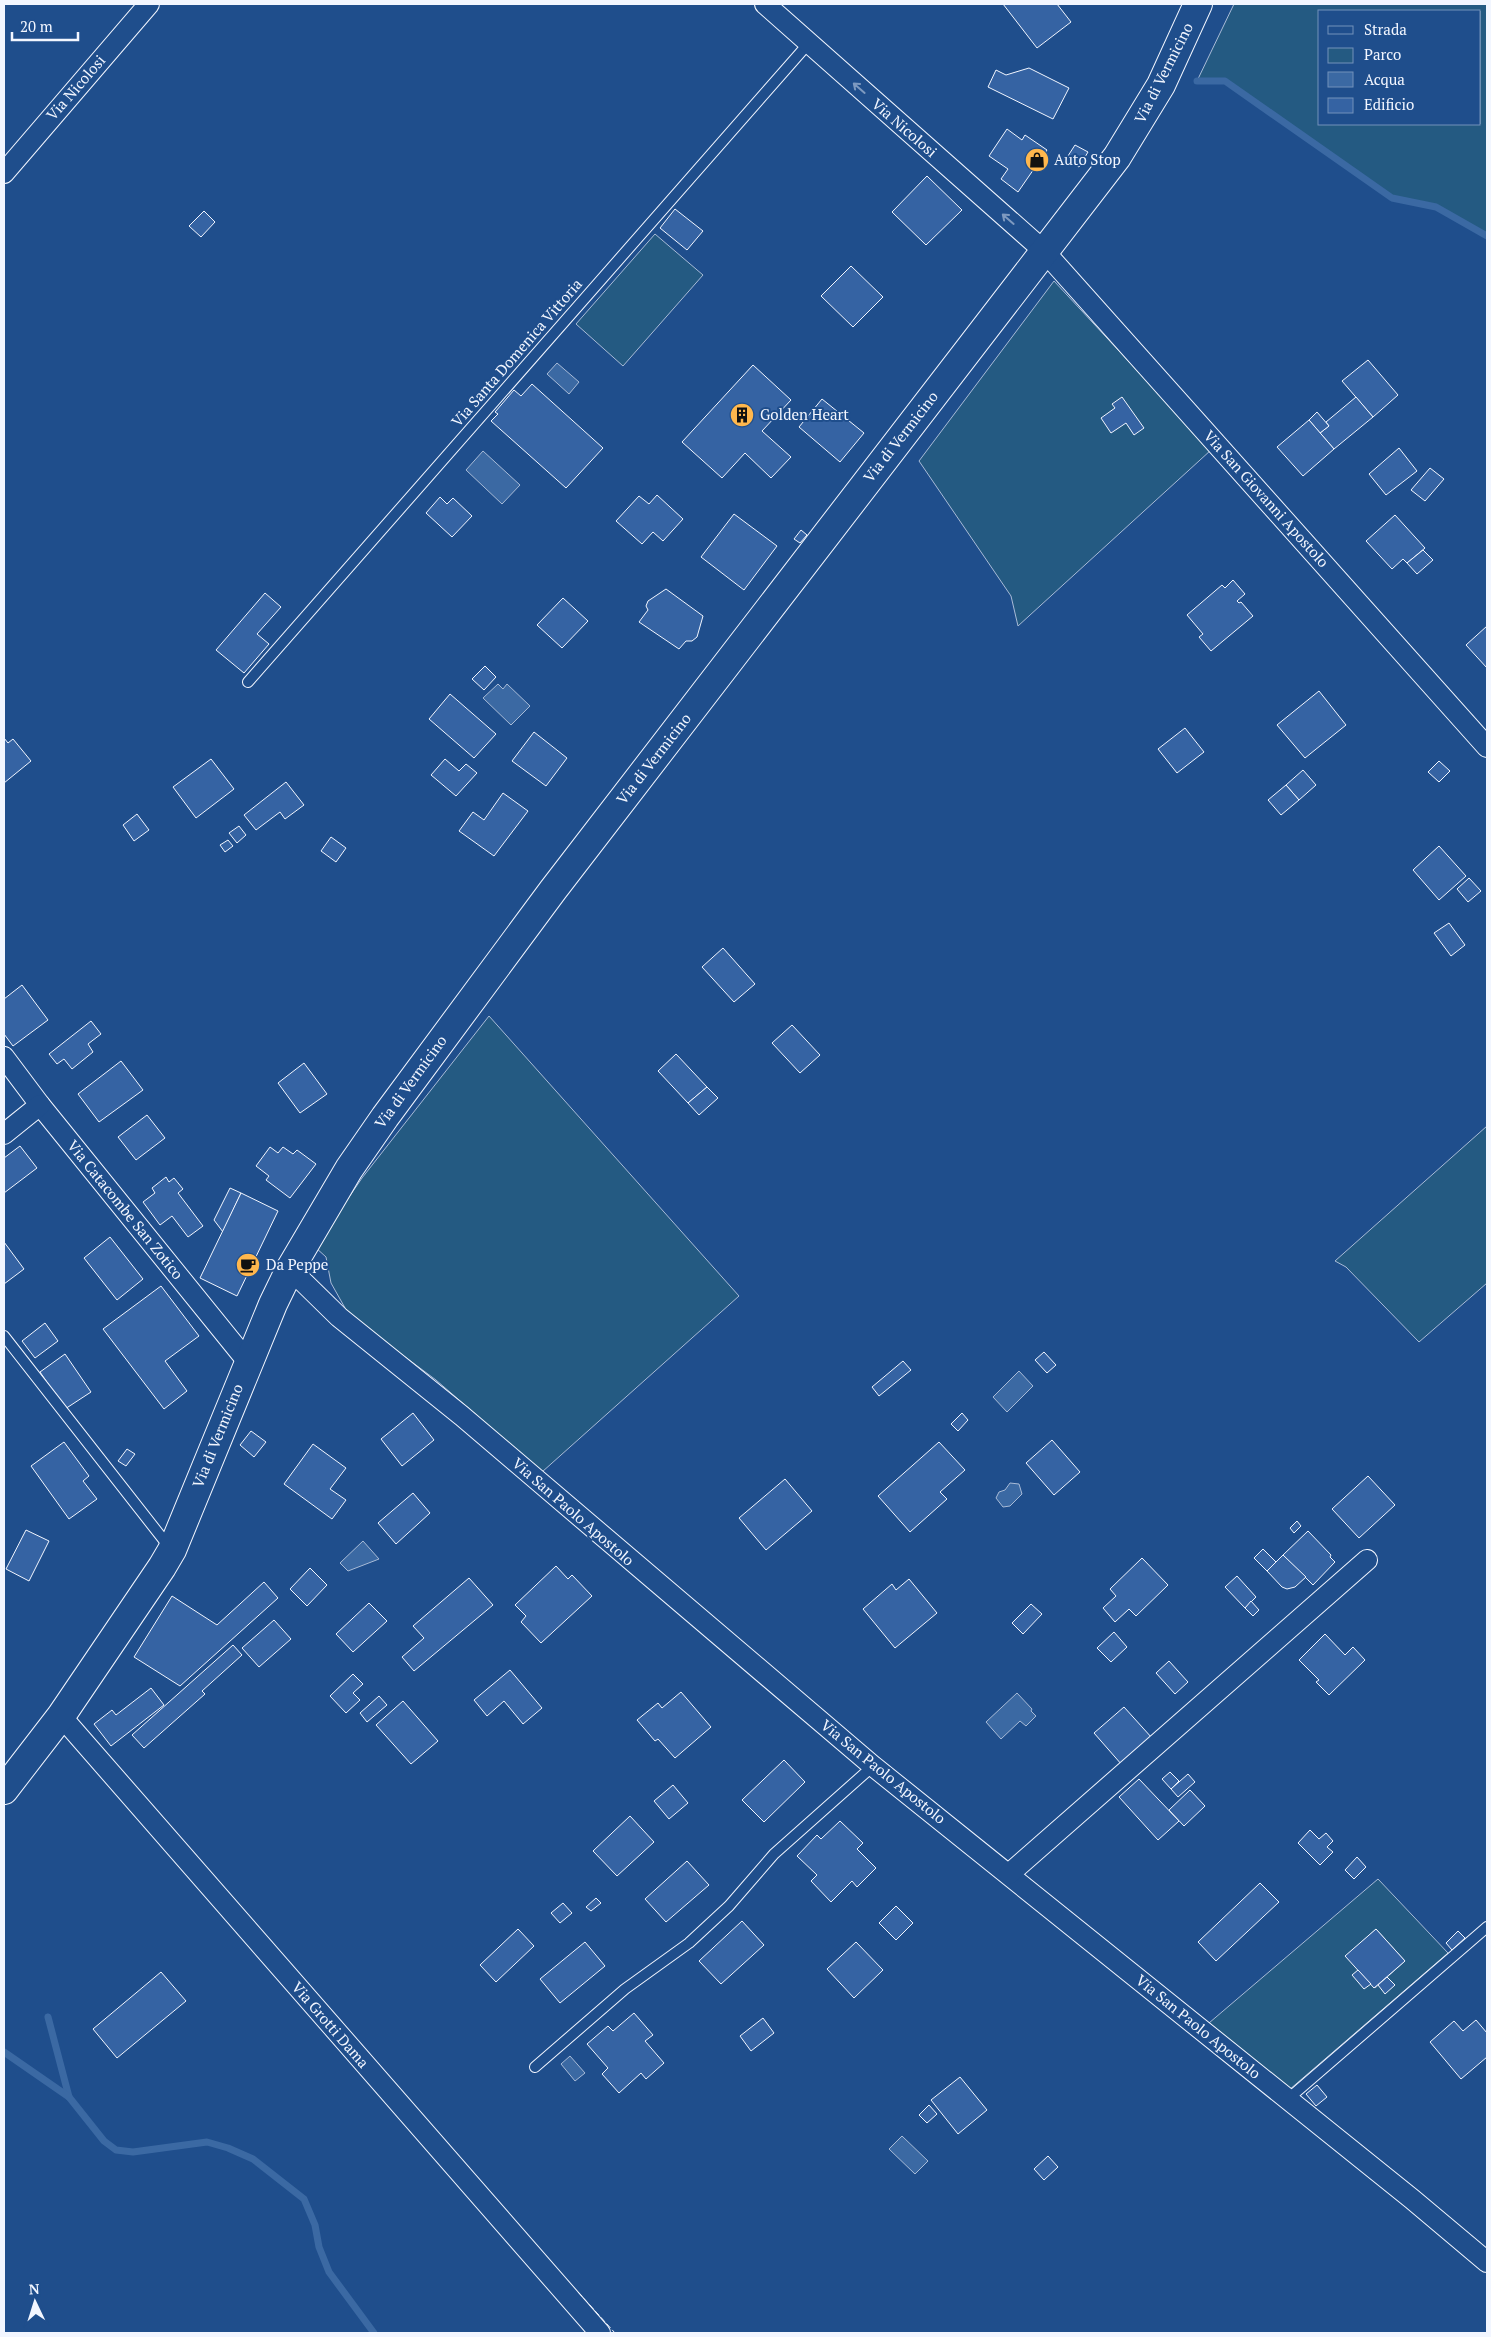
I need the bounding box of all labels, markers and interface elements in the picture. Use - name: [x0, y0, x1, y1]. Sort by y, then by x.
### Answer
- scale bar: [12, 10, 79, 42]
- legend: [1318, 10, 1481, 125]
- text: 20 m: [20, 16, 53, 36]
- street label: Via di Vermicino: [1129, 19, 1197, 126]
- text: Strada: [1364, 19, 1407, 39]
- text: Parco: [1364, 44, 1401, 64]
- street label: Via Nicolosi: [41, 50, 109, 124]
- text: Acqua: [1364, 69, 1405, 89]
- one-way arrow: [853, 83, 866, 94]
- street label: Via Nicolosi: [868, 93, 942, 161]
- text: Edificio: [1364, 94, 1414, 114]
- shop icon: Auto Stop: [1024, 147, 1050, 173]
- place label: Auto Stop: [1054, 149, 1121, 169]
- one-way arrow: [1001, 213, 1014, 225]
- street label: Via Santa Domenica Vittoria: [446, 274, 586, 431]
- street label: Via di Vermicino: [858, 387, 942, 486]
- building icon: Golden Heart: [729, 402, 755, 428]
- place label: Golden Heart: [760, 404, 849, 424]
- street label: Via San Giovanni Apostolo: [1200, 425, 1334, 571]
- street label: Via di Vermicino: [611, 709, 695, 808]
- street label: Via di Vermicino: [370, 1031, 451, 1132]
- street label: Via Catacombe San Zotico: [63, 1136, 188, 1283]
- cafe icon: Da Peppe: [235, 1252, 261, 1278]
- place label: Da Peppe: [266, 1254, 328, 1274]
- street label: Via di Vermicino: [187, 1381, 247, 1491]
- street label: Via San Paolo Apostolo: [508, 1453, 639, 1570]
- street label: Via San Paolo Apostolo: [817, 1715, 950, 1828]
- street label: Via San Paolo Apostolo: [1132, 1970, 1265, 2083]
- street label: Via Grotti Dama: [288, 1977, 374, 2072]
- north arrow: [10, 2277, 60, 2327]
- text: N: [28, 2279, 40, 2298]

